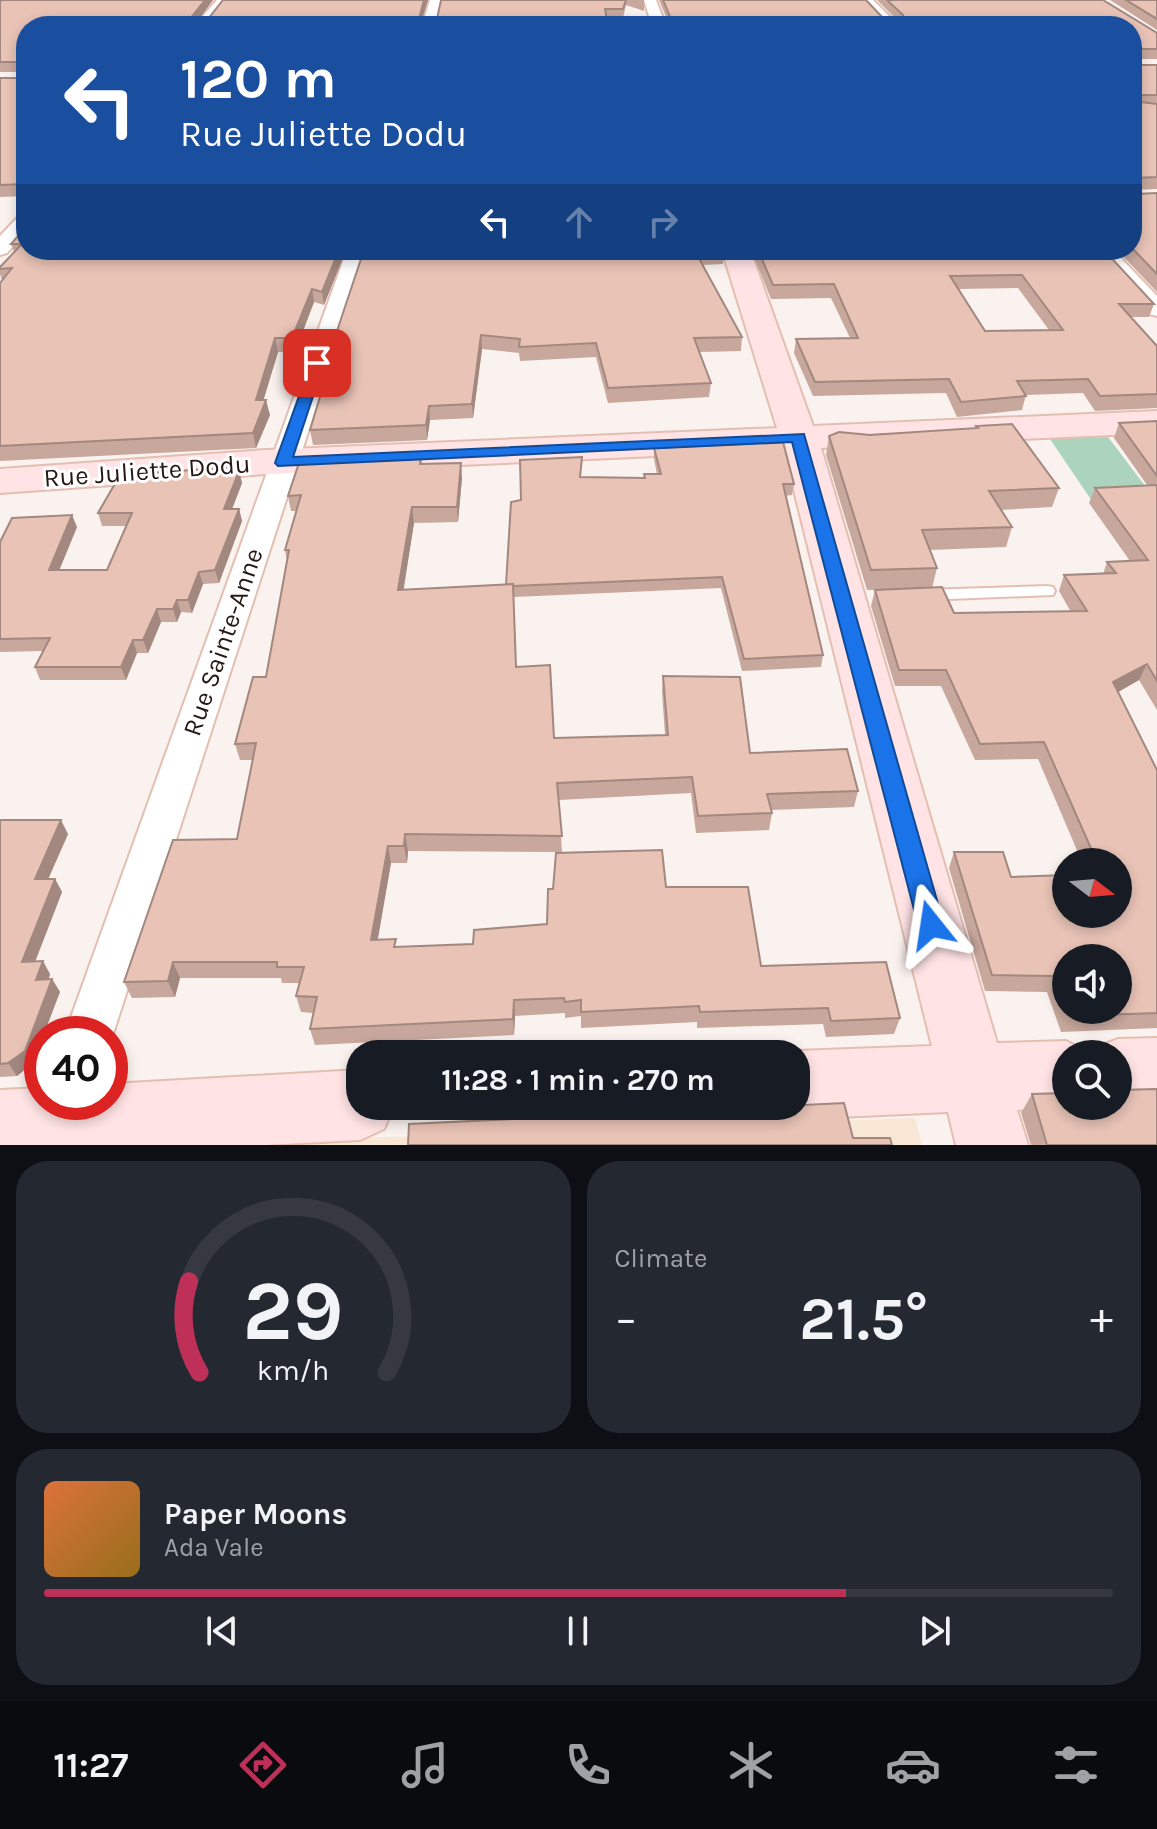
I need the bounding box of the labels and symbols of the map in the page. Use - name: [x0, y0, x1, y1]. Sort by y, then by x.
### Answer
- pin: [283, 329, 351, 397]
- street label: Rue Juliette Dodu: [42, 448, 252, 494]
- street label: Rue Sainte-Anne: [176, 544, 270, 740]
- north arrow: [1052, 848, 1132, 928]
- position arrow: [889, 883, 973, 967]
- speed limit sign: 40: [24, 1016, 128, 1120]

